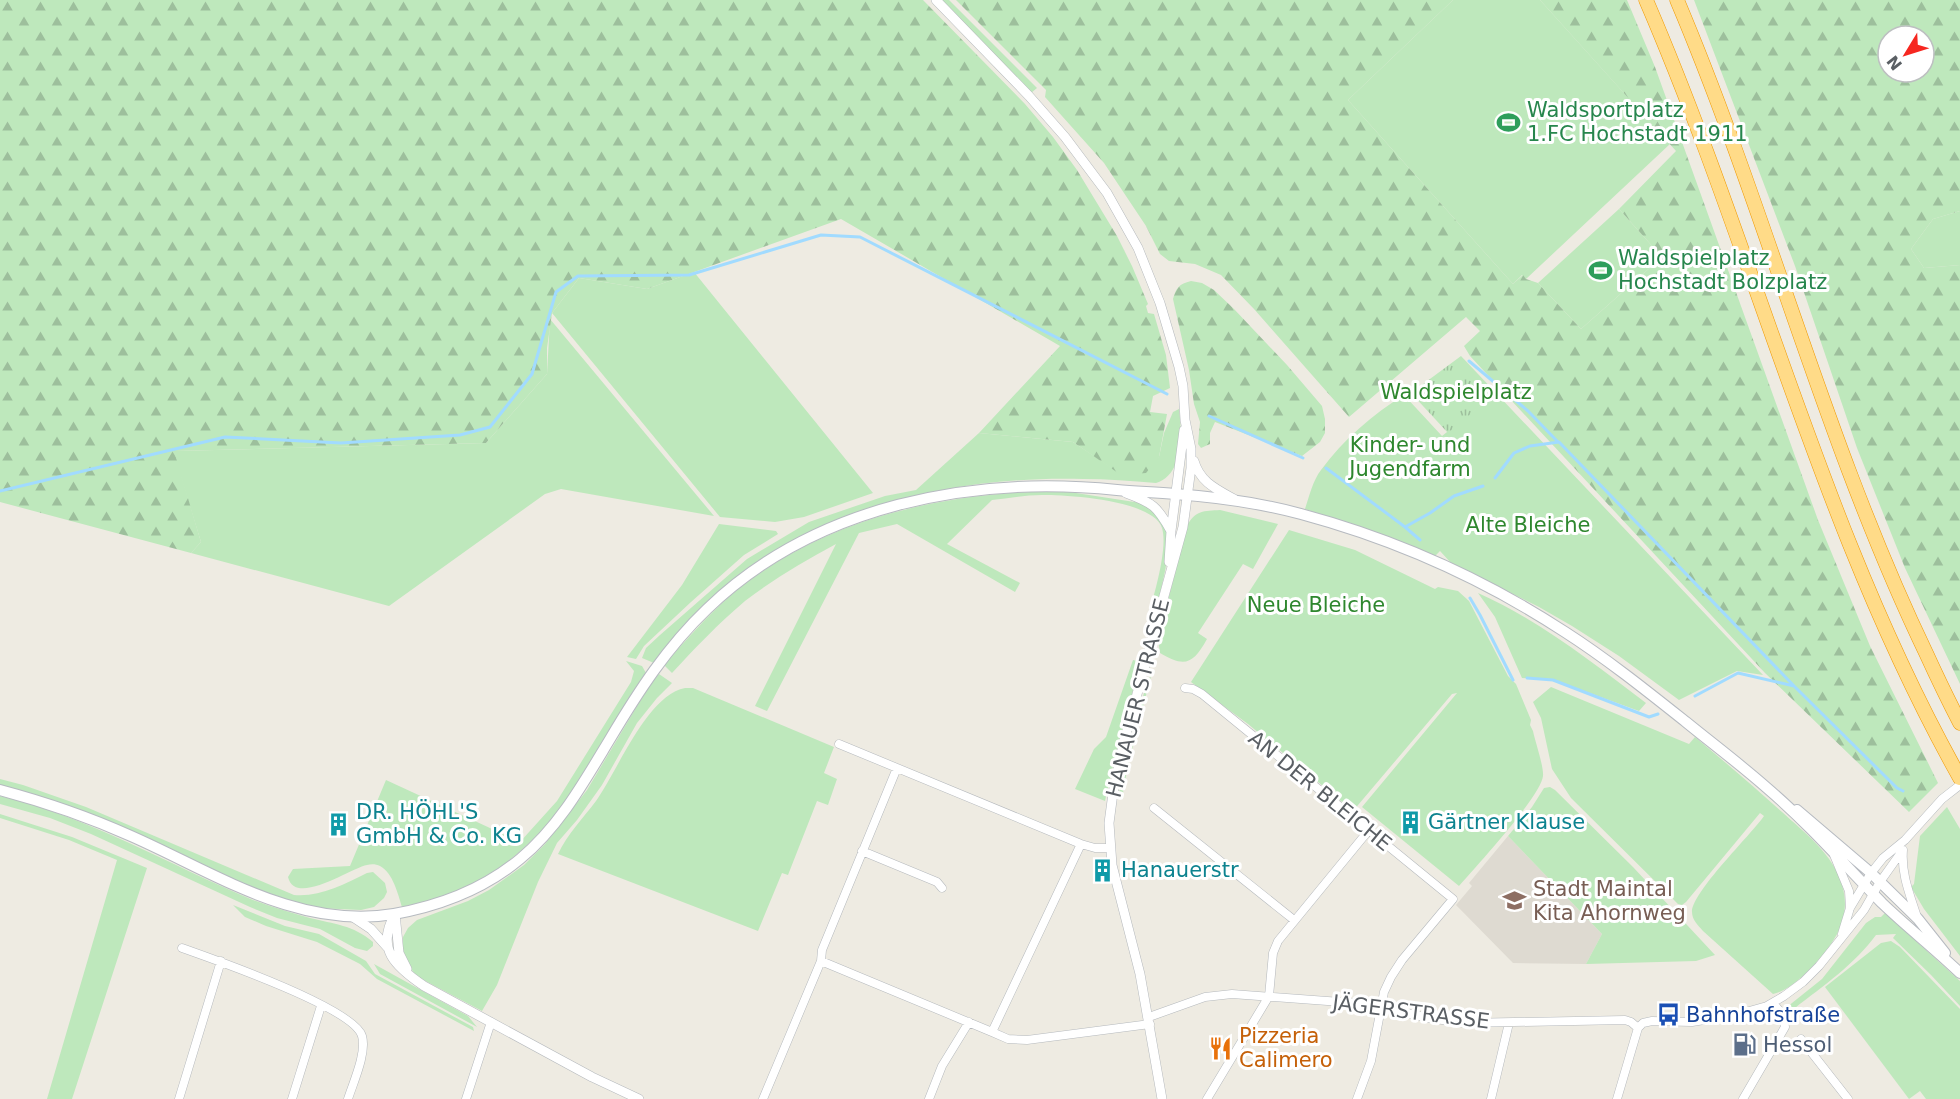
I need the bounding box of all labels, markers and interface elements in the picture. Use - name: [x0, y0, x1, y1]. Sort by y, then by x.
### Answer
- north arrow: [1876, 24, 1936, 84]
- text: N: [1883, 52, 1906, 74]
- place label: Waldsportplatz 1.FC Hochstadt 1911: [1527, 98, 1748, 146]
- sports icon: Waldsportplatz 1.FC Hochstadt 1911: [1496, 109, 1522, 135]
- place label: Waldspielplatz Hochstadt Bolzplatz: [1618, 246, 1827, 294]
- sports icon: Waldspielplatz Hochstadt Bolzplatz: [1587, 257, 1613, 283]
- park label: Waldspielplatz: [1380, 380, 1532, 404]
- park label: Kinder- und Jugendfarm: [1347, 433, 1471, 481]
- park label: Alte Bleiche: [1466, 513, 1590, 537]
- park label: Neue Bleiche: [1247, 593, 1385, 617]
- street label: HANAUER STRASSE: [1102, 596, 1174, 800]
- street label: AN DER BLEICHE: [1244, 726, 1396, 856]
- place label: DR. HÖHL'S GmbH & Co. KG: [356, 799, 522, 848]
- building icon: Gärtner Klause: [1397, 809, 1423, 835]
- place label: Gärtner Klause: [1428, 810, 1585, 834]
- building icon: DR. HÖHL'S GmbH & Co. KG: [325, 811, 351, 837]
- building icon: Hanauerstr: [1090, 857, 1116, 883]
- place label: Hanauerstr: [1121, 858, 1239, 882]
- place label: Stadt Maintal Kita Ahornweg: [1533, 877, 1686, 925]
- school or university icon: Stadt Maintal Kita Ahornweg: [1502, 888, 1528, 914]
- street label: JÄGERSTRASSE: [1329, 989, 1491, 1034]
- bus stop icon: Bahnhofstraße: [1655, 1002, 1681, 1028]
- place label: Bahnhofstraße: [1686, 1003, 1840, 1027]
- place label: Pizzeria Calimero: [1239, 1024, 1333, 1072]
- fuel station icon: Hessol: [1732, 1032, 1758, 1058]
- place label: Hessol: [1763, 1033, 1832, 1057]
- restaurant icon: Pizzeria Calimero: [1208, 1035, 1234, 1061]

